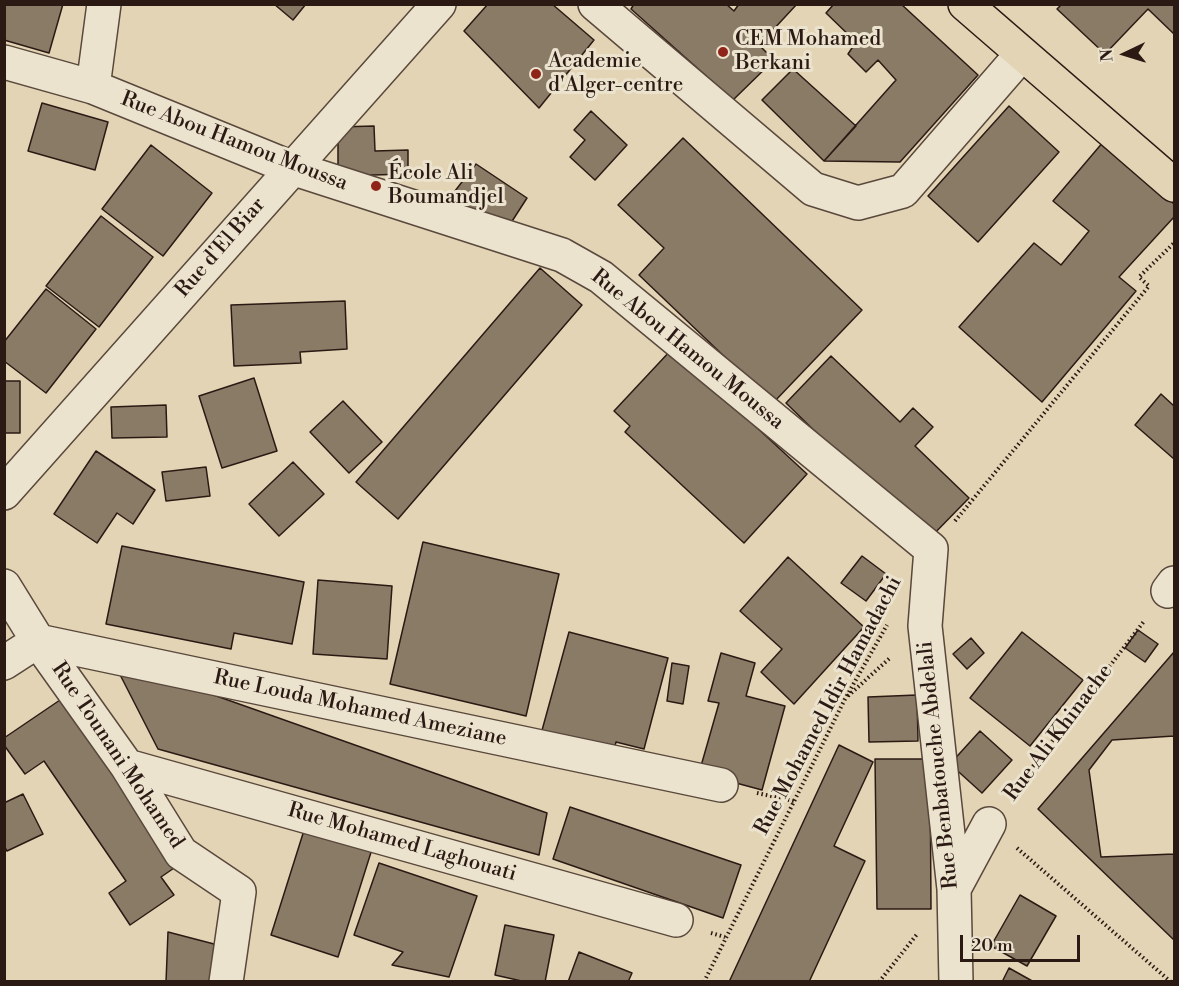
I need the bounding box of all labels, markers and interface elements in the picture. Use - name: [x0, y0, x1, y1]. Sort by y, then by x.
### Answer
- north arrow: [1095, 24, 1155, 84]
- place label: CEM Mohamed Berkani: [735, 27, 881, 77]
- marker: CEM Mohamed Berkani: [716, 45, 730, 59]
- text: N: [1097, 48, 1117, 62]
- place label: Academie d'Alger-centre: [548, 49, 683, 99]
- marker: Academie d'Alger-centre: [529, 67, 543, 81]
- street label: Rue Abou Hamou Moussa: [117, 87, 351, 197]
- place label: École Ali Boumandjel: [388, 161, 504, 211]
- marker: École Ali Boumandjel: [369, 179, 383, 193]
- street label: Rue d'El Biar: [171, 193, 271, 303]
- street label: Rue Abou Hamou Moussa: [585, 264, 789, 436]
- street label: Rue Mohamed Idir Hamadachi: [750, 572, 908, 840]
- street label: Rue Benbatouche Abdelali: [913, 640, 965, 890]
- street label: Rue Tounani Mohamed: [45, 658, 189, 854]
- street label: Rue Ali Khinache: [999, 660, 1119, 806]
- street label: Rue Louda Mohamed Ameziane: [211, 666, 509, 752]
- street label: Rue Mohamed Laghouati: [285, 798, 519, 888]
- scale bar: [963, 923, 1083, 961]
- text: 20 m: [971, 934, 1013, 957]

